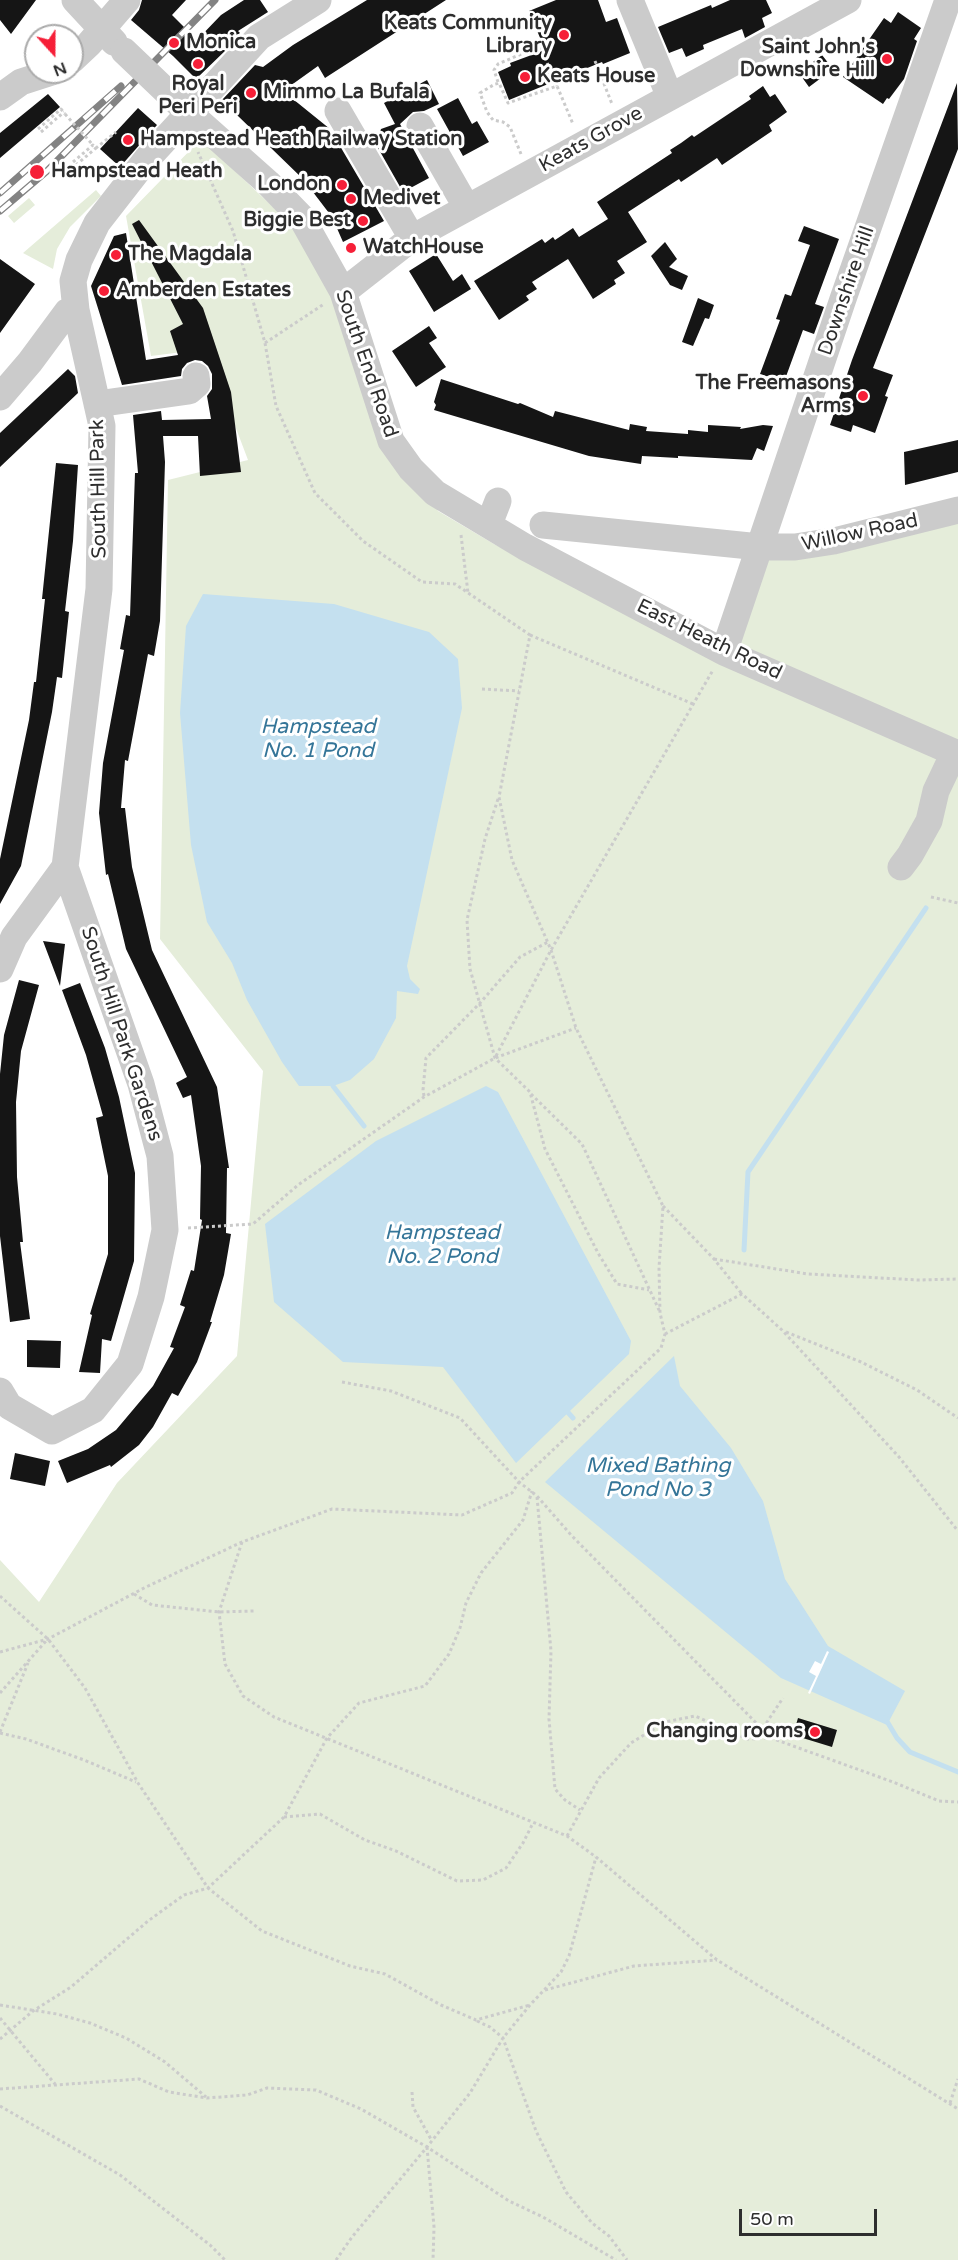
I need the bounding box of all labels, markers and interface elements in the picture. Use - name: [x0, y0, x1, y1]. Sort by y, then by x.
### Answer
- place label: Keats Community Library: [384, 12, 552, 59]
- north arrow: [24, 24, 84, 84]
- marker: Keats Community Library: [557, 28, 571, 42]
- place label: Monica: [186, 31, 256, 55]
- marker: Monica: [167, 36, 181, 50]
- place label: Saint John's Downshire Hill: [740, 36, 875, 83]
- marker: Saint John's Downshire Hill: [880, 52, 894, 66]
- text: N: [50, 57, 69, 81]
- marker: Royal Peri Peri: [191, 57, 205, 71]
- place label: Keats House: [537, 65, 655, 89]
- marker: Keats House: [518, 70, 532, 84]
- place label: Royal Peri Peri: [158, 73, 238, 120]
- place label: Mimmo La Bufala: [263, 81, 430, 105]
- marker: Mimmo La Bufala: [244, 86, 258, 100]
- street label: Keats Grove: [535, 102, 647, 178]
- place label: Hampstead Heath Railway Station: [140, 128, 463, 152]
- marker: Hampstead Heath Railway Station: [121, 133, 135, 147]
- place label: Hampstead Heath: [51, 160, 223, 184]
- marker: Hampstead Heath: [28, 163, 46, 181]
- place label: London: [257, 173, 330, 197]
- marker: London: [335, 178, 349, 192]
- place label: Medivet: [363, 187, 440, 211]
- marker: Medivet: [344, 192, 358, 206]
- place label: Biggie Best: [243, 209, 351, 233]
- marker: Biggie Best: [356, 214, 370, 228]
- street label: Downshire Hill: [814, 223, 880, 359]
- place label: WatchHouse: [363, 236, 484, 260]
- marker: WatchHouse: [344, 241, 358, 255]
- place label: The Magdala: [128, 243, 252, 267]
- marker: The Magdala: [109, 248, 123, 262]
- place label: Amberden Estates: [116, 279, 291, 303]
- marker: Amberden Estates: [97, 284, 111, 298]
- street label: South End Road: [329, 287, 403, 441]
- place label: The Freemasons Arms: [695, 372, 851, 419]
- marker: The Freemasons Arms: [856, 389, 870, 403]
- street label: South Hill Park: [86, 419, 112, 559]
- street label: Willow Road: [800, 509, 920, 557]
- street label: East Heath Road: [632, 594, 786, 686]
- water label: Hampstead No. 1 Pond: [261, 714, 375, 764]
- street label: South Hill Park Gardens: [75, 924, 167, 1144]
- water label: Hampstead No. 2 Pond: [385, 1220, 499, 1270]
- water label: Mixed Bathing Pond No 3: [585, 1453, 731, 1503]
- place label: Changing rooms: [646, 1720, 803, 1744]
- marker: Changing rooms: [808, 1725, 822, 1739]
- scale bar: [742, 2197, 880, 2235]
- text: 50 m: [750, 2208, 794, 2230]

